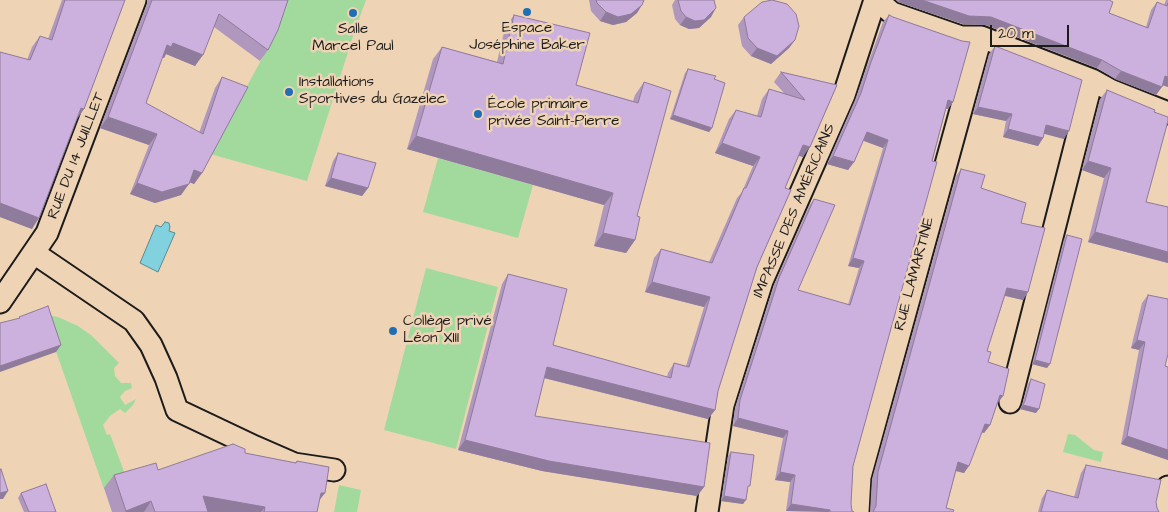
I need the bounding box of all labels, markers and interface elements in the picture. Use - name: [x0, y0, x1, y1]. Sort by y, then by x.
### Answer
- marker: Espace Joséphine Baker: [521, 6, 533, 18]
- marker: Salle Marcel Paul: [347, 7, 359, 19]
- scale bar: [993, 15, 1072, 47]
- place label: Espace Joséphine Baker: [469, 20, 585, 55]
- place label: Salle Marcel Paul: [312, 21, 394, 56]
- text: 20 m: [998, 23, 1034, 44]
- place label: Installations Sportives du Gazelec: [299, 74, 446, 109]
- marker: Installations Sportives du Gazelec: [283, 86, 295, 98]
- street label: RUE DU 14 JUILLET: [45, 90, 109, 222]
- place label: École primaire privée Saint-Pierre: [488, 96, 619, 131]
- marker: École primaire privée Saint-Pierre: [472, 108, 484, 120]
- street label: IMPASSE DES AMÉRICAINS: [750, 121, 840, 301]
- street label: RUE LAMARTINE: [891, 215, 939, 333]
- place label: Collège privé Léon XIII: [403, 313, 492, 348]
- marker: Collège privé Léon XIII: [387, 325, 399, 337]

